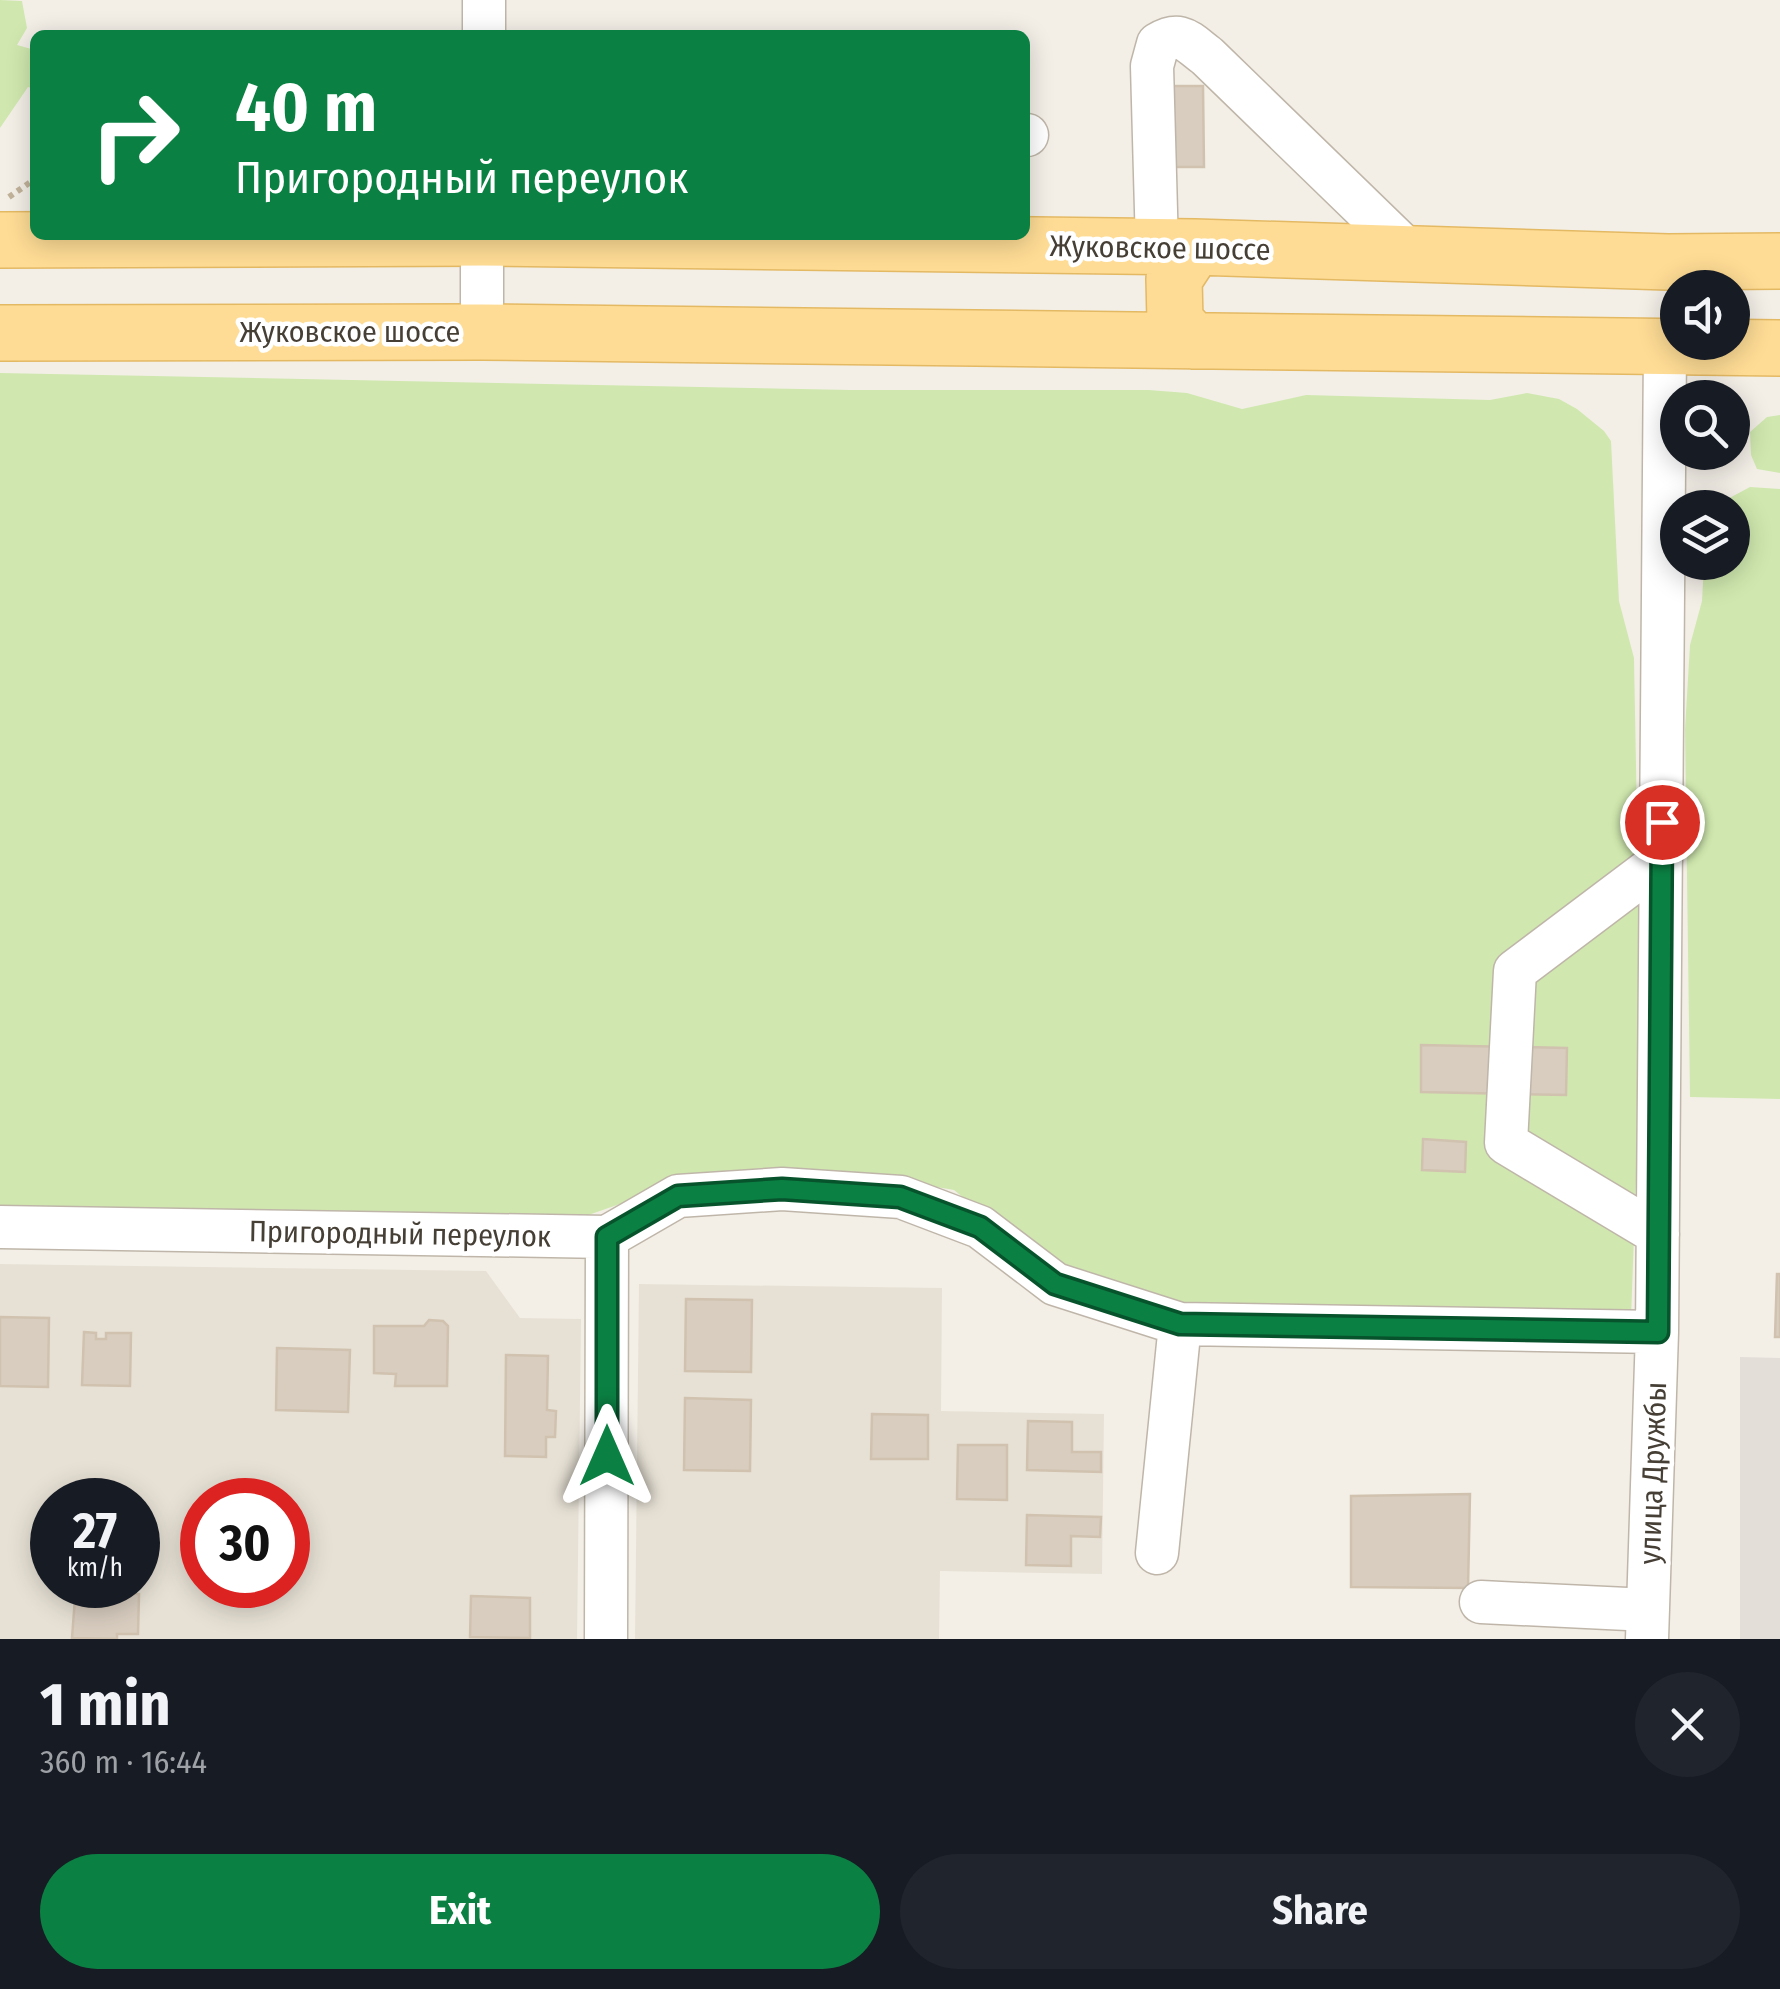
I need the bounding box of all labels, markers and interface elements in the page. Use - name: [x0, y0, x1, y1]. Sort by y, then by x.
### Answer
- text: 40 m: [235, 66, 377, 150]
- icon: right: [70, 70, 200, 200]
- text: Пригородный переулок: [235, 151, 688, 205]
- street label: Жуковское шоссе: [1049, 228, 1271, 268]
- map controls: [1660, 270, 1750, 580]
- button: sound: [1660, 270, 1750, 360]
- street label: Жуковское шоссе: [240, 314, 460, 350]
- button: search: [1660, 380, 1750, 470]
- button: layers: [1660, 490, 1750, 580]
- pin: [1620, 780, 1705, 865]
- icon: arrive: [1635, 795, 1690, 850]
- street label: Пригородный переулок: [249, 1213, 551, 1255]
- street label: улица Дружбы: [1632, 1381, 1674, 1565]
- position arrow: [555, 1404, 659, 1508]
- speed limit sign: 30: [180, 1478, 310, 1608]
- text: 27: [73, 1501, 117, 1561]
- text: km/h: [67, 1553, 123, 1583]
- text: 1 min: [40, 1669, 171, 1741]
- button: close: [1635, 1672, 1740, 1777]
- text: 360 m · 16:44: [40, 1743, 207, 1781]
- button: Exit: [40, 1854, 880, 1969]
- button: Share: [900, 1854, 1740, 1969]

